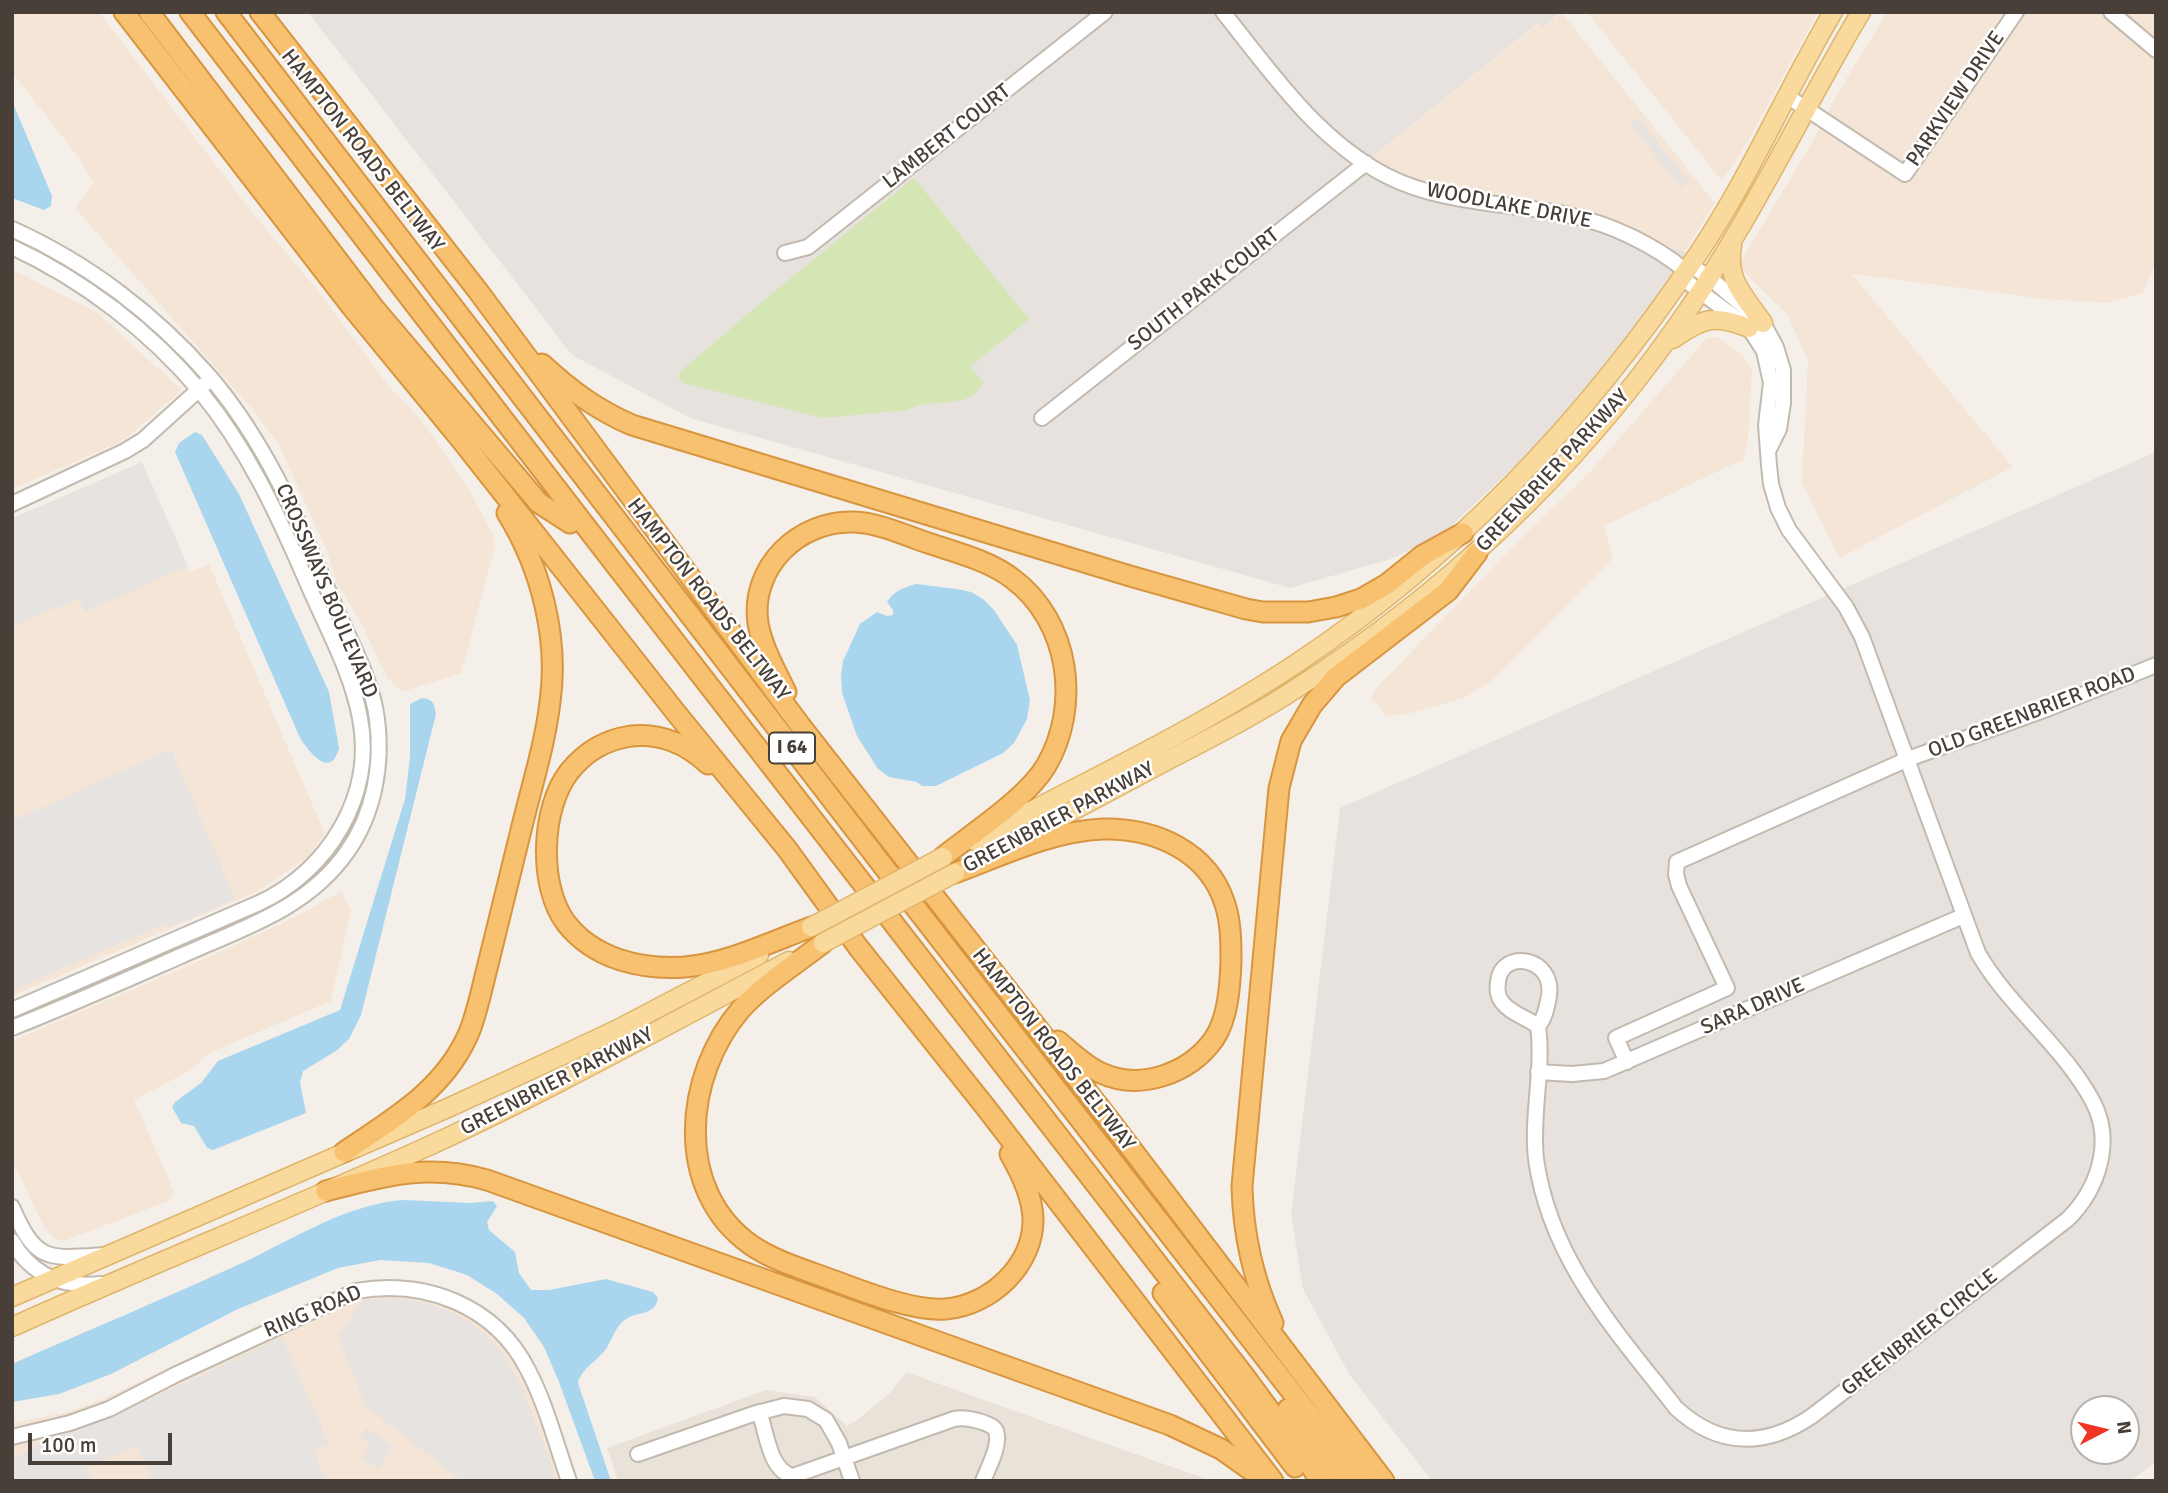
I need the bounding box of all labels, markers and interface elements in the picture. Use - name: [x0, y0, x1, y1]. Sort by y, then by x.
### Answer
- street label: PARKVIEW DRIVE: [1902, 27, 2010, 171]
- street label: HAMPTON ROADS BELTWAY: [275, 45, 449, 257]
- street label: LAMBERT COURT: [878, 79, 1016, 195]
- street label: WOODLAKE DRIVE: [1424, 178, 1594, 234]
- street label: SOUTH PARK COURT: [1123, 223, 1285, 357]
- street label: GREENBRIER PARKWAY: [1471, 385, 1635, 557]
- street label: CROSSWAYS BOULEVARD: [269, 480, 383, 702]
- street label: HAMPTON ROADS BELTWAY: [621, 494, 795, 706]
- street label: OLD GREENBRIER ROAD: [1925, 662, 2139, 764]
- road number: I 64: [769, 733, 815, 764]
- street label: GREENBRIER PARKWAY: [959, 757, 1159, 879]
- street label: HAMPTON ROADS BELTWAY: [966, 944, 1140, 1156]
- street label: SARA DRIVE: [1697, 973, 1809, 1041]
- street label: GREENBRIER PARKWAY: [456, 1022, 658, 1142]
- street label: GREENBRIER CIRCLE: [1837, 1264, 2003, 1402]
- street label: RING ROAD: [260, 1280, 366, 1344]
- north arrow: [2070, 1395, 2140, 1465]
- scale bar: [32, 1420, 175, 1464]
- text: N: [2111, 1420, 2137, 1436]
- text: 100 m: [41, 1432, 96, 1458]

